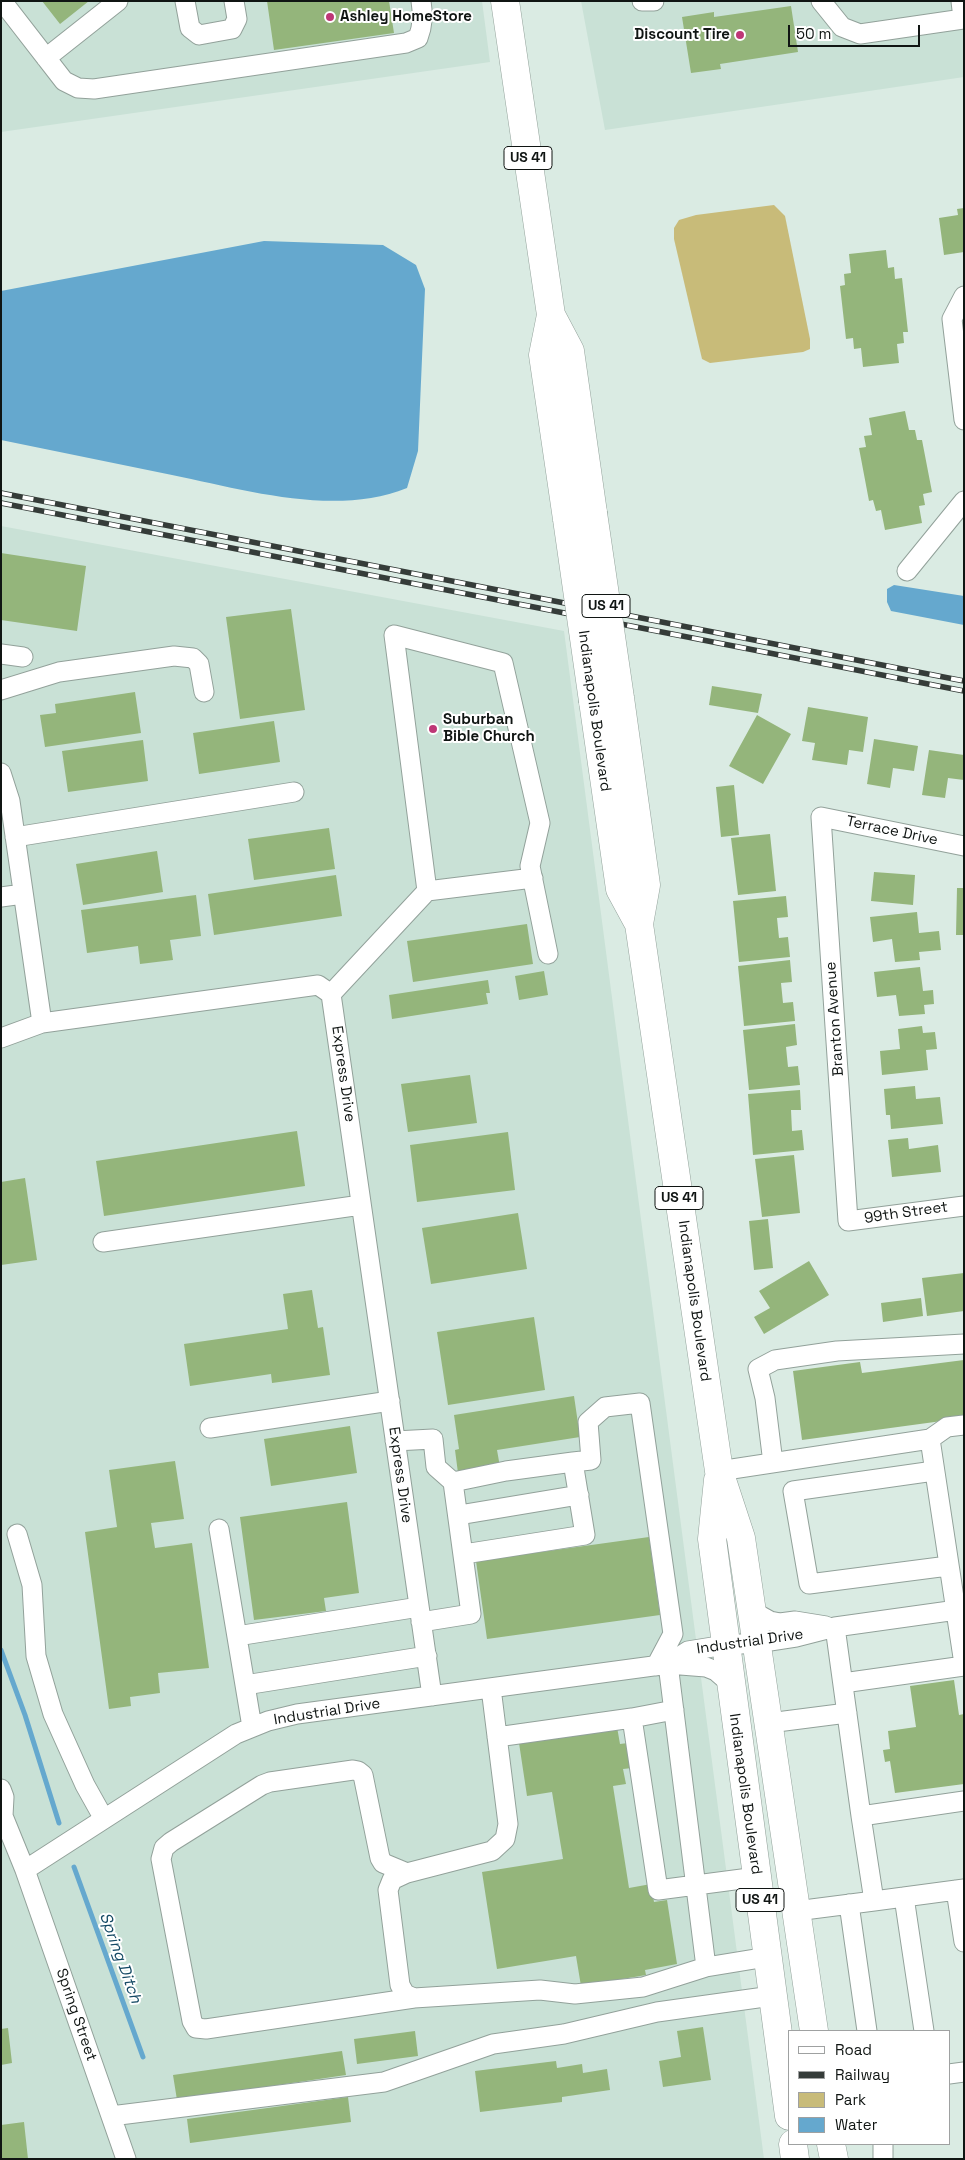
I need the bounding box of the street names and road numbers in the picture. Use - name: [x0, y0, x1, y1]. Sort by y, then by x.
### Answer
- road number: US 41: [504, 146, 552, 170]
- road number: US 41: [582, 594, 630, 618]
- street label: Indianapolis Boulevard: [574, 629, 614, 793]
- street label: Terrace Drive: [844, 812, 940, 850]
- street label: Branton Avenue: [822, 961, 848, 1077]
- street label: Express Drive: [327, 1025, 359, 1123]
- road number: US 41: [655, 1186, 703, 1210]
- street label: 99th Street: [863, 1198, 949, 1228]
- street label: Indianapolis Boulevard: [674, 1219, 714, 1383]
- street label: Express Drive: [384, 1426, 416, 1524]
- street label: Industrial Drive: [695, 1626, 805, 1658]
- street label: Industrial Drive: [272, 1695, 382, 1729]
- street label: Indianapolis Boulevard: [725, 1712, 765, 1876]
- road number: US 41: [736, 1888, 784, 1912]
- street label: Spring Street: [52, 1966, 100, 2064]

